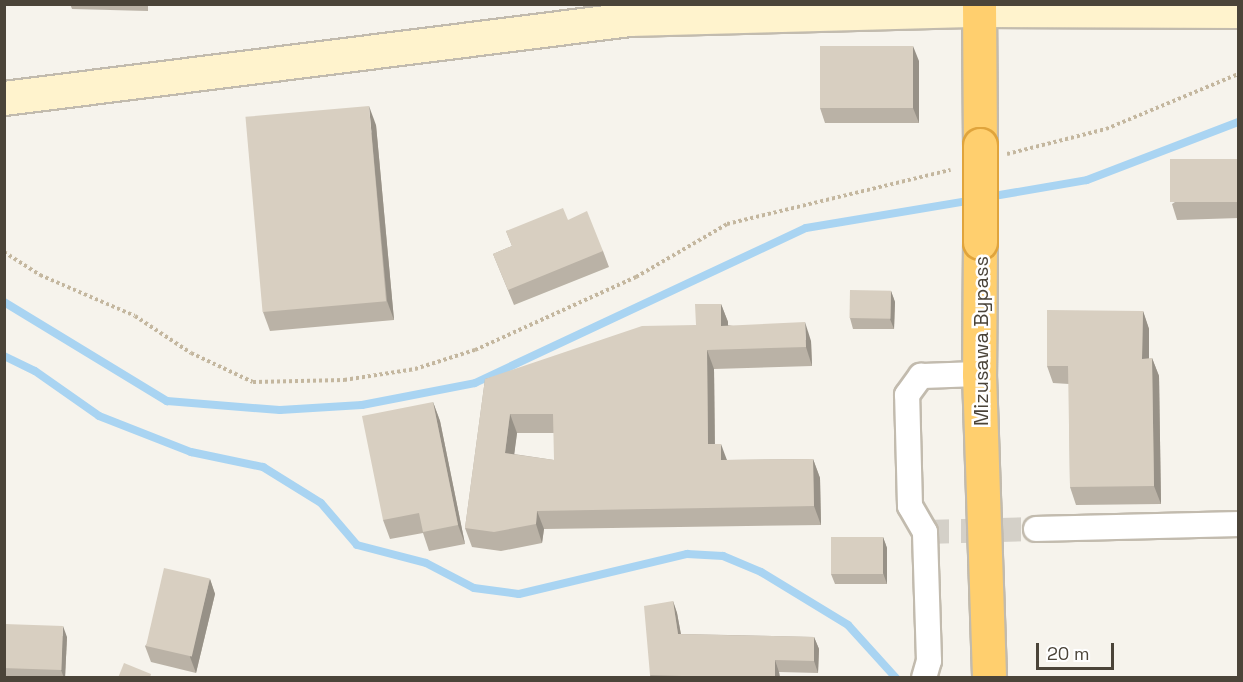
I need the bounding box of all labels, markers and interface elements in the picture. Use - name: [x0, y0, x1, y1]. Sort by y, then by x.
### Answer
- street label: Mizusawa Bypass: [969, 256, 993, 426]
- scale bar: [1039, 631, 1117, 669]
- text: 20 m: [1047, 642, 1090, 665]

